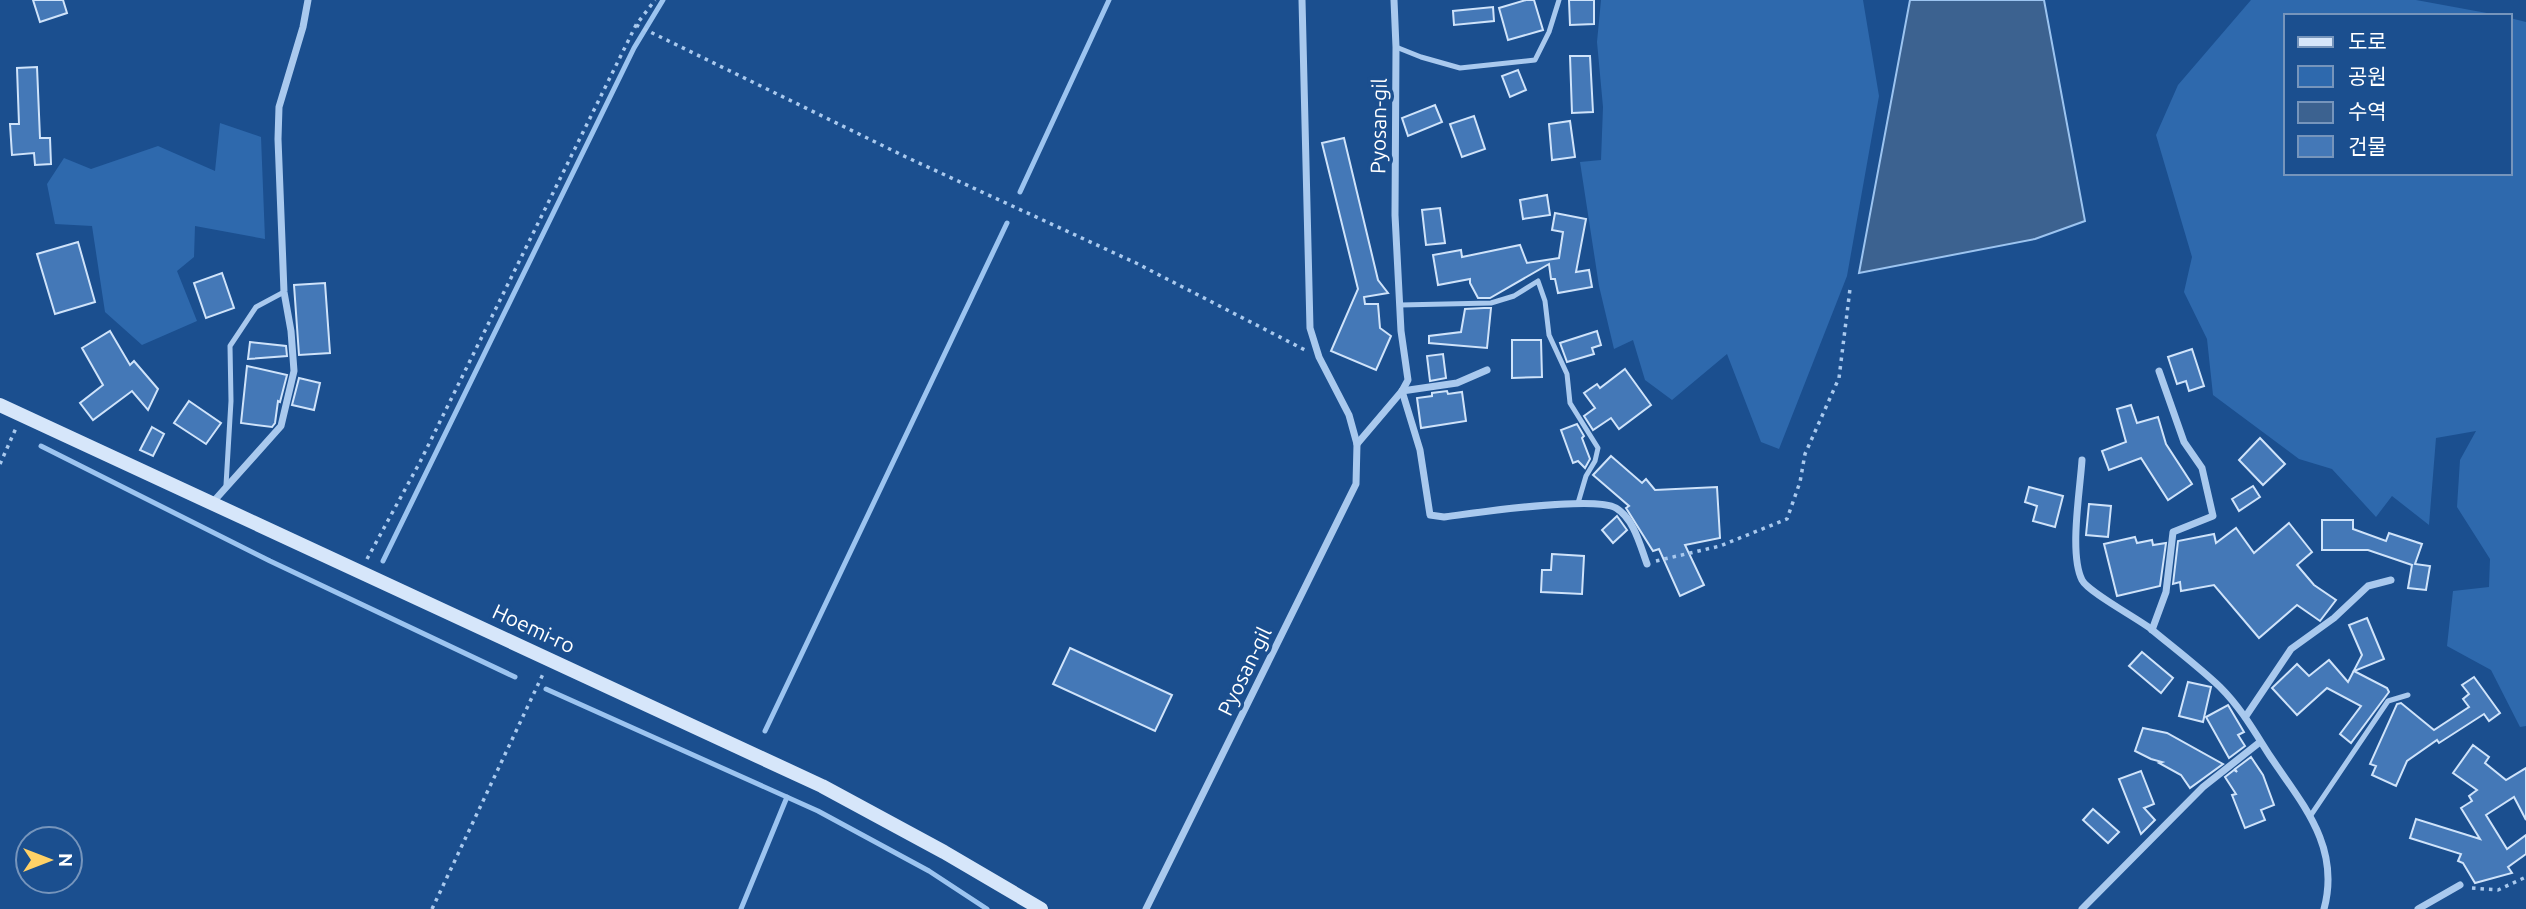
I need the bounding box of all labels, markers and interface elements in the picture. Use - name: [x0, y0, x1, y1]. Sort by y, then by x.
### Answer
- legend: [2284, 14, 2512, 175]
- text: 도로: [2348, 29, 2387, 53]
- text: 공원: [2348, 64, 2387, 88]
- street label: Pyosan-gil: [1365, 78, 1391, 174]
- text: 수역: [2348, 99, 2387, 123]
- text: 건물: [2348, 134, 2387, 158]
- street label: Hoemi-ro: [489, 599, 579, 657]
- street label: Pyosan-gil: [1212, 623, 1276, 719]
- north arrow: [14, 825, 84, 895]
- text: N: [55, 853, 77, 867]

